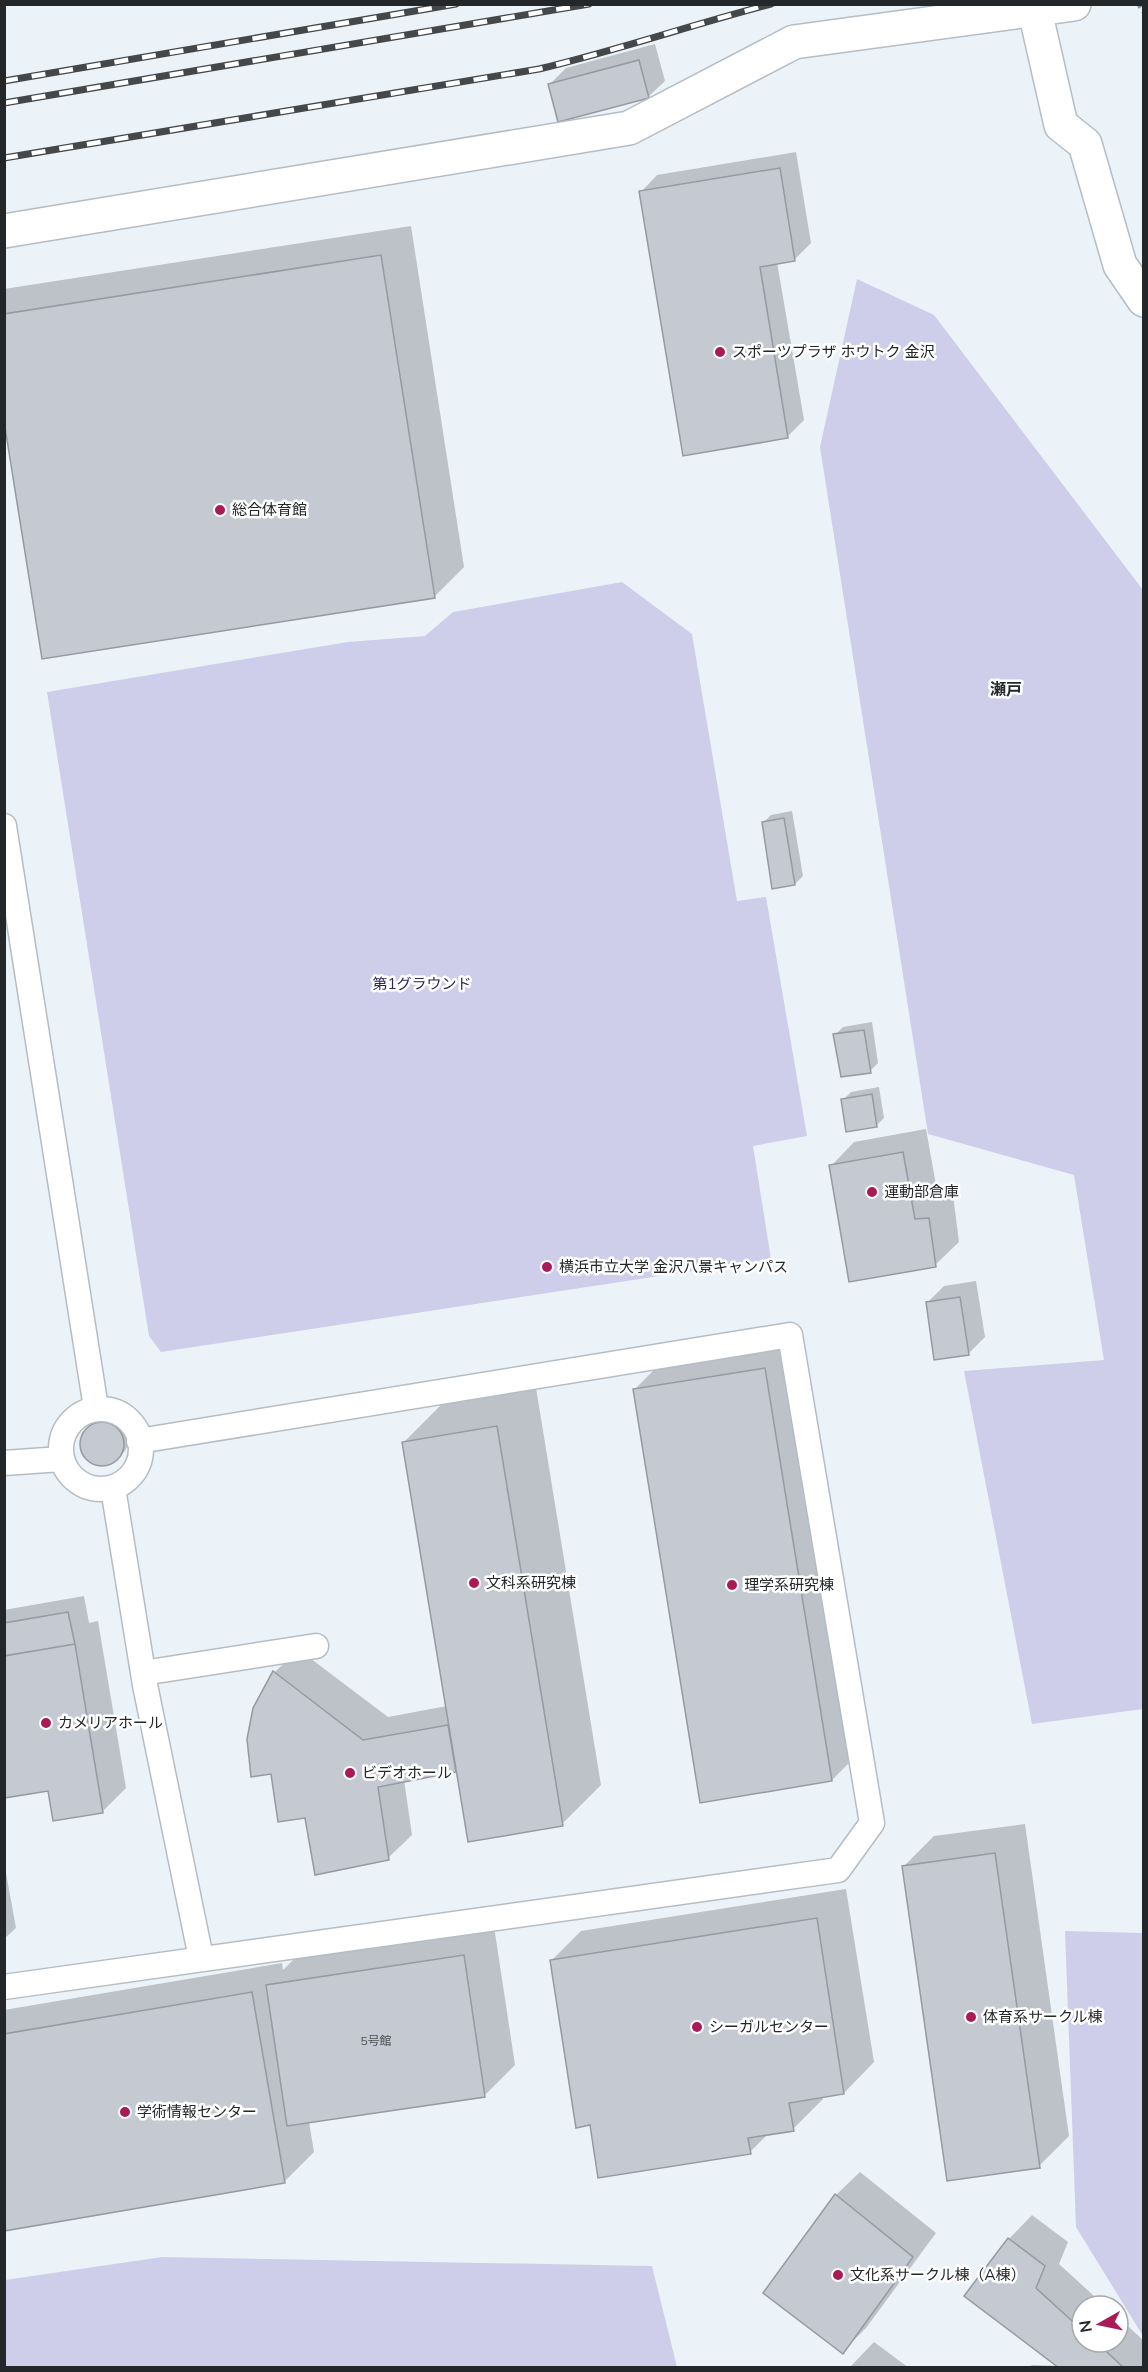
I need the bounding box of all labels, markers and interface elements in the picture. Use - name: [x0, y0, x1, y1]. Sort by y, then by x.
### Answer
- place label: スポーツプラザ ホウトク 金沢: [732, 342, 935, 361]
- marker: スポーツプラザ ホウトク 金沢: [713, 345, 727, 359]
- place label: 総合体育館: [232, 500, 307, 519]
- marker: 総合体育館: [213, 503, 227, 517]
- district label: 瀬戸: [990, 679, 1022, 699]
- park label: 第1グラウンド: [372, 974, 472, 993]
- place label: 運動部倉庫: [884, 1182, 959, 1201]
- marker: 運動部倉庫: [865, 1185, 879, 1199]
- place label: 横浜市立大学 金沢八景キャンパス: [559, 1257, 788, 1276]
- marker: 横浜市立大学 金沢八景キャンパス: [540, 1260, 554, 1274]
- place label: 文科系研究棟: [486, 1573, 576, 1592]
- place label: 理学系研究棟: [744, 1575, 834, 1594]
- marker: 文科系研究棟: [467, 1576, 481, 1590]
- marker: 理学系研究棟: [725, 1578, 739, 1592]
- place label: カメリアホール: [58, 1713, 163, 1732]
- marker: カメリアホール: [39, 1716, 53, 1730]
- place label: ビデオホール: [362, 1763, 452, 1782]
- marker: ビデオホール: [343, 1766, 357, 1780]
- place label: 体育系サークル棟: [983, 2007, 1103, 2026]
- marker: 体育系サークル棟: [964, 2010, 978, 2024]
- place label: シーガルセンター: [709, 2017, 829, 2036]
- marker: シーガルセンター: [690, 2020, 704, 2034]
- house number: 5号館: [360, 2033, 392, 2048]
- place label: 学術情報センター: [137, 2102, 257, 2121]
- marker: 学術情報センター: [118, 2105, 132, 2119]
- place label: 文化系サークル棟（A棟）: [850, 2265, 1026, 2284]
- marker: 文化系サークル棟（A棟）: [831, 2268, 845, 2282]
- north arrow: [1070, 2294, 1130, 2354]
- text: N: [1074, 2319, 1096, 2334]

